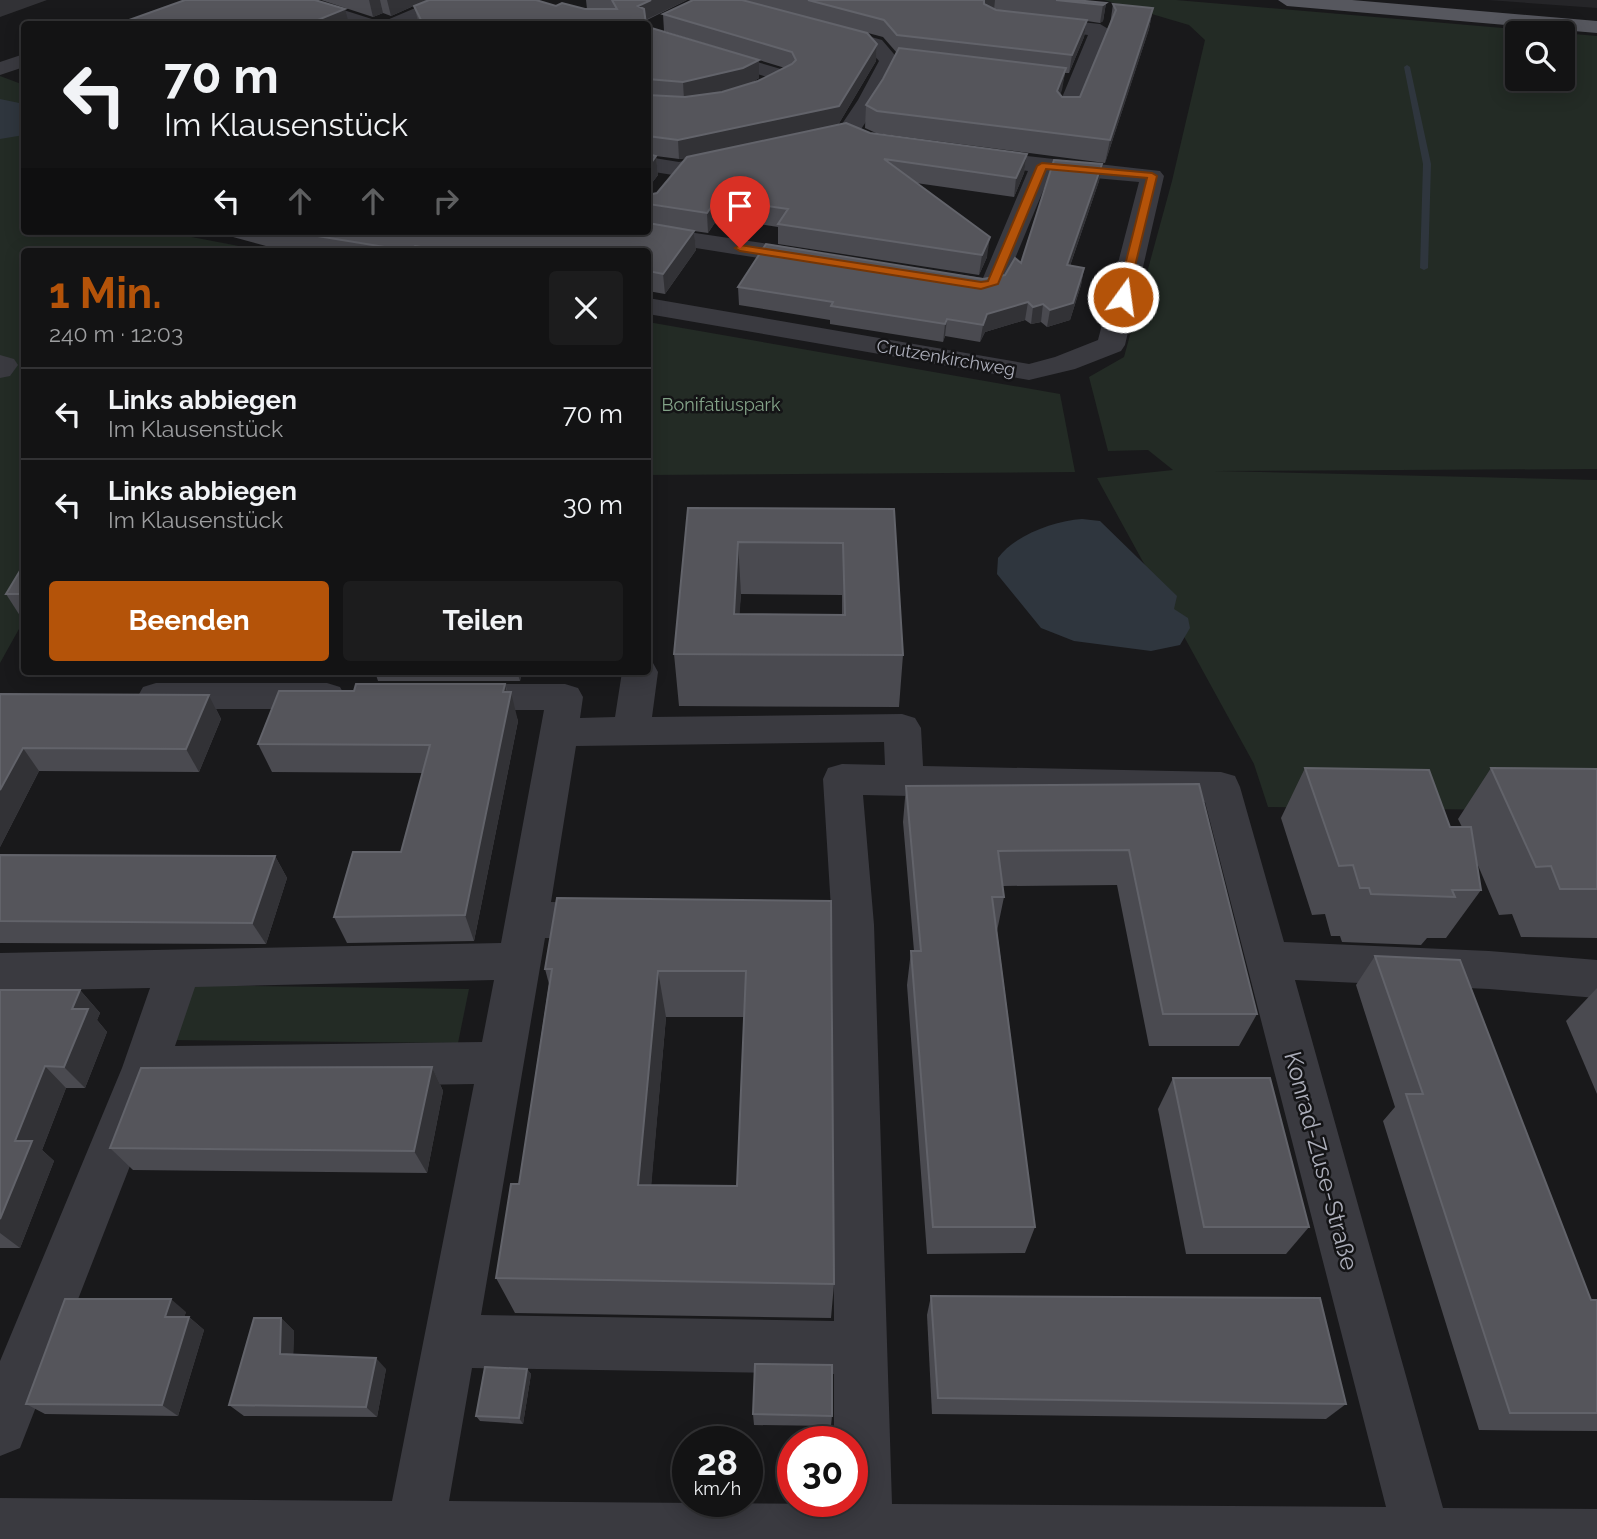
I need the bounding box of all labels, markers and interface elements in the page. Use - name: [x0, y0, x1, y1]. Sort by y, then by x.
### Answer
- map controls: [1505, 21, 1575, 91]
- button: search: [1505, 21, 1575, 91]
- text: 70 m: [164, 47, 279, 104]
- icon: left: [49, 49, 140, 140]
- text: Im Klausenstück: [164, 106, 408, 143]
- pin: [710, 176, 770, 248]
- icon: left: [208, 182, 246, 220]
- icon: ahead: [281, 182, 319, 220]
- icon: ahead: [354, 182, 392, 220]
- icon: right: [427, 182, 465, 220]
- icon: arrive: [721, 187, 759, 225]
- position arrow: [1086, 260, 1160, 334]
- text: 1 Min.: [49, 269, 162, 318]
- button: close: [549, 271, 623, 345]
- text: 240 m · 12:03: [49, 320, 183, 347]
- street label: Crutzenkirchweg: [875, 335, 1017, 380]
- text: Links abbiegen: [108, 385, 297, 415]
- park label: Bonifatiuspark: [662, 394, 781, 415]
- icon: left: [49, 395, 87, 433]
- text: 70 m: [563, 399, 623, 429]
- text: Im Klausenstück: [108, 415, 283, 442]
- text: Links abbiegen: [108, 476, 297, 506]
- icon: left: [49, 486, 87, 524]
- text: 30 m: [563, 490, 623, 520]
- text: Im Klausenstück: [108, 506, 283, 533]
- button: Beenden: [49, 581, 329, 661]
- button: Teilen: [343, 581, 623, 661]
- street label: Konrad-Zuse-Straße: [1278, 1048, 1365, 1273]
- speed limit sign: 30: [777, 1426, 868, 1517]
- text: 28: [697, 1442, 738, 1483]
- text: km/h: [694, 1478, 741, 1499]

